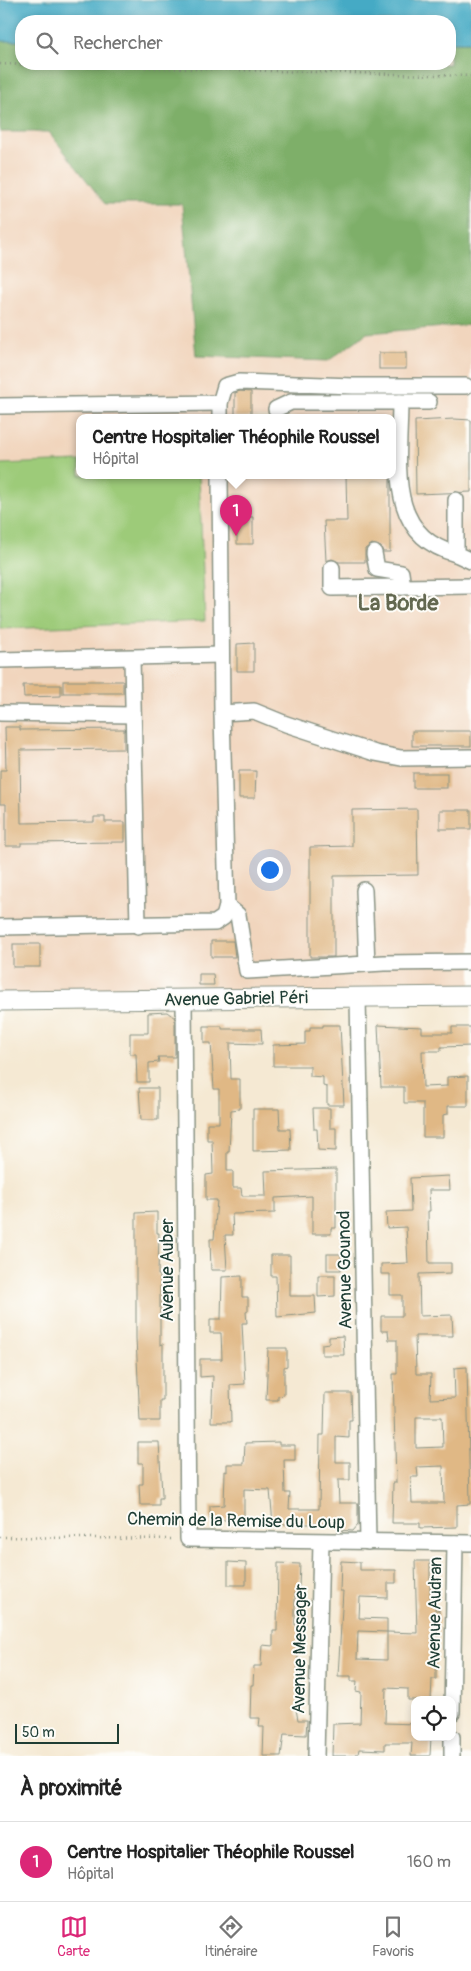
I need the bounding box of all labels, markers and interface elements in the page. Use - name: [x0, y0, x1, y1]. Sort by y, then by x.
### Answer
- search box: [15, 15, 456, 70]
- icon: search: [33, 29, 61, 57]
- text: Rechercher: [73, 31, 163, 55]
- popup: [76, 414, 396, 479]
- text: Centre Hospitalier Théophile Roussel: [92, 425, 380, 449]
- text: Hôpital: [92, 449, 139, 469]
- pin: 1: [220, 495, 252, 536]
- district label: La Borde: [358, 589, 440, 617]
- your location: [257, 857, 283, 883]
- street label: Avenue Gabriel Péri: [164, 986, 308, 1012]
- street label: Avenue Gounod: [332, 1210, 358, 1330]
- street label: Avenue Auber: [156, 1218, 179, 1322]
- street label: Chemin de la Remise du Loup: [127, 1508, 345, 1534]
- street label: Avenue Audran: [423, 1557, 447, 1669]
- street label: Avenue Messager: [287, 1583, 313, 1714]
- map controls: [411, 1696, 456, 1741]
- button: locate: [411, 1696, 456, 1741]
- scale bar: [15, 1721, 119, 1744]
- text: 50 m: [22, 1724, 55, 1741]
- text: À proximité: [20, 1775, 123, 1802]
- text: Centre Hospitalier Théophile Roussel: [67, 1840, 355, 1864]
- text: 1: [33, 1852, 39, 1872]
- text: 160 m: [407, 1852, 451, 1872]
- text: Hôpital: [67, 1864, 114, 1884]
- tab: Carte: [57, 1913, 90, 1960]
- tab: Itinéraire: [205, 1913, 257, 1960]
- tab: Favoris: [372, 1913, 414, 1960]

